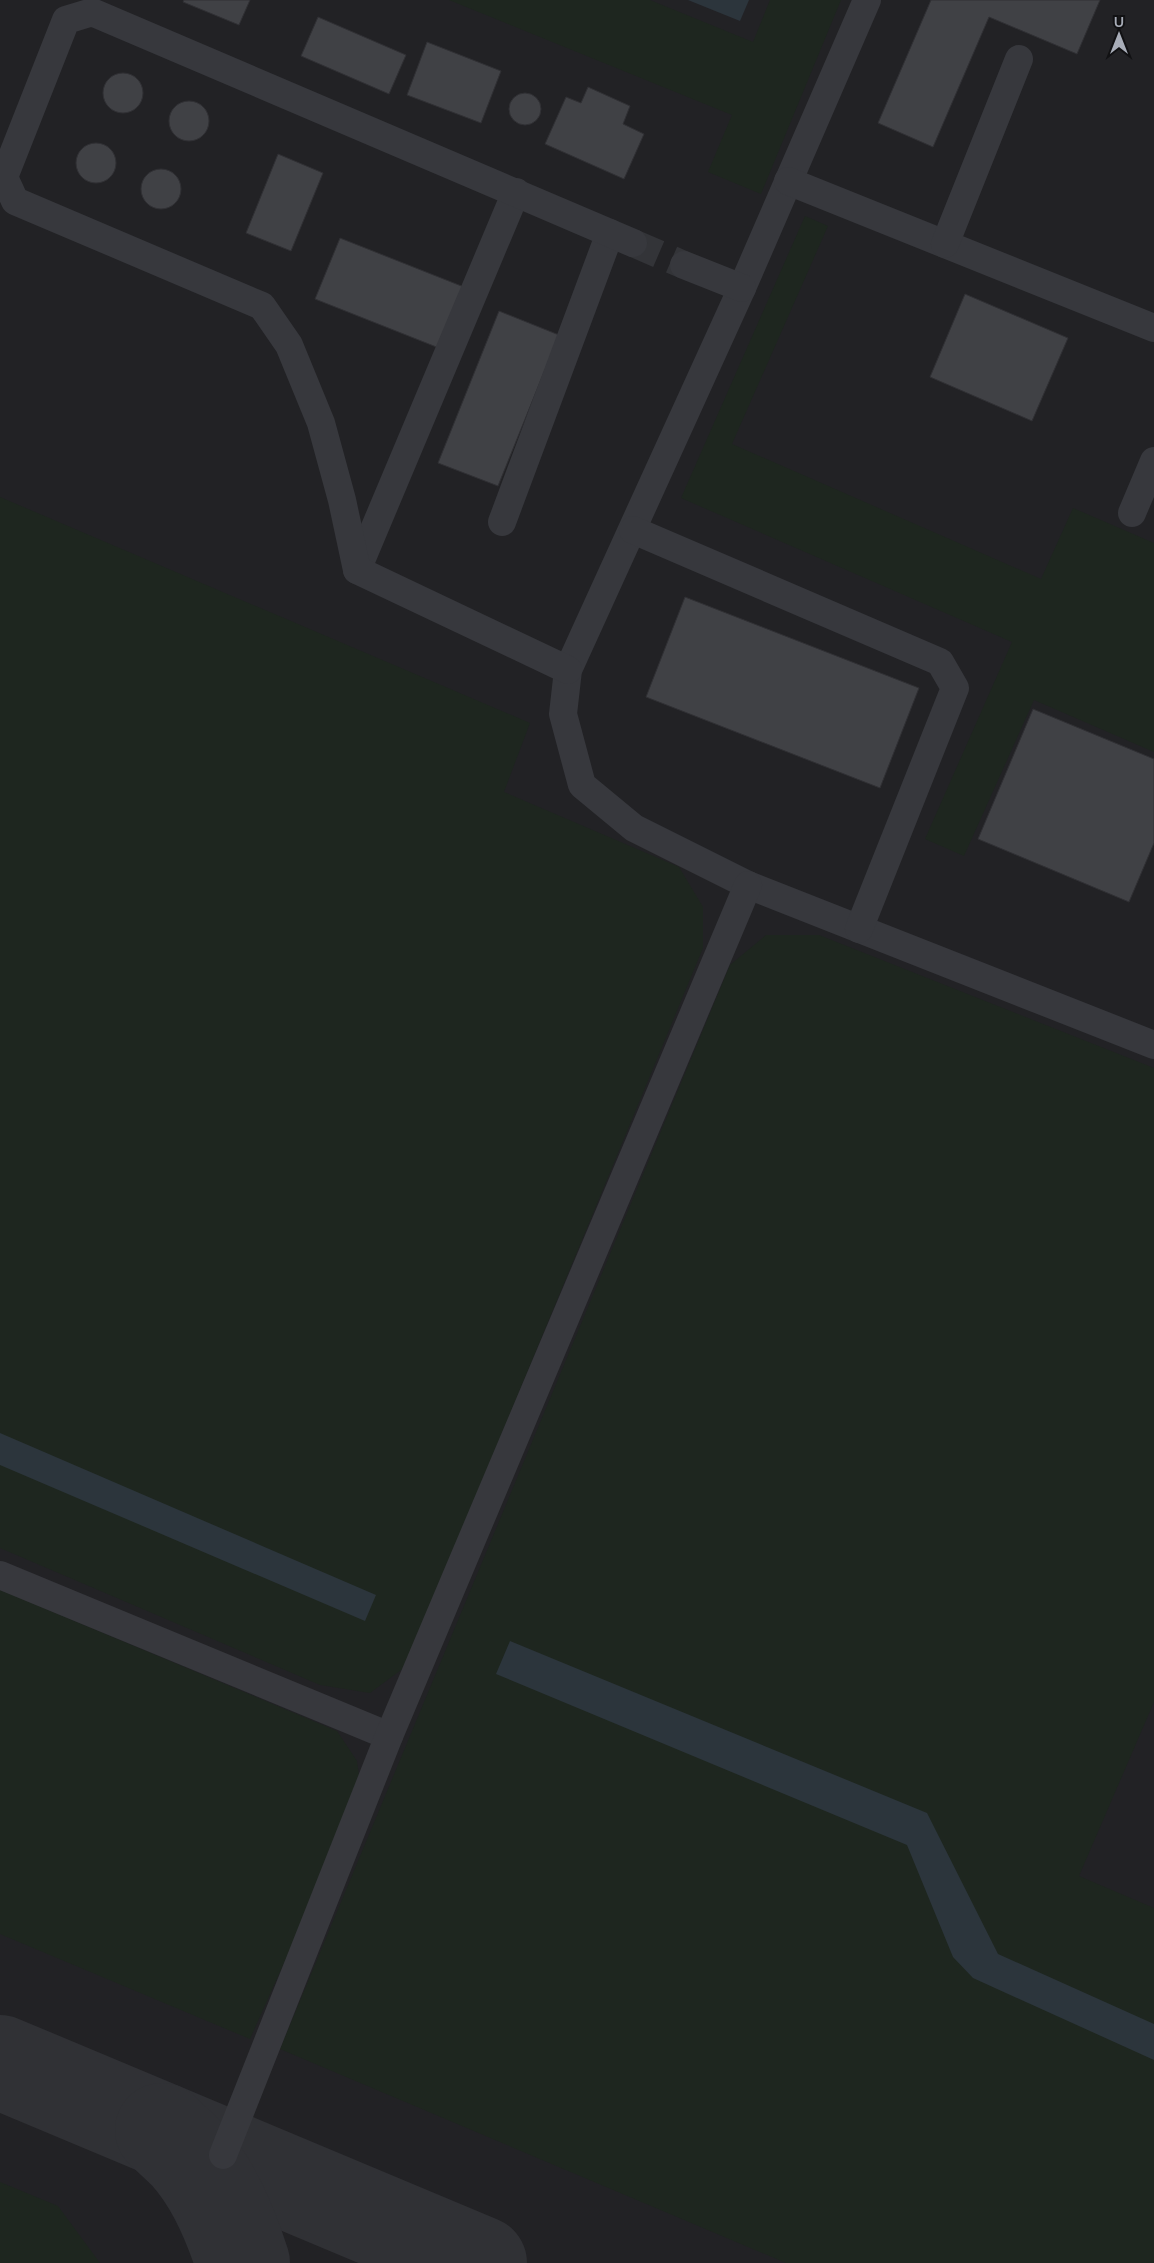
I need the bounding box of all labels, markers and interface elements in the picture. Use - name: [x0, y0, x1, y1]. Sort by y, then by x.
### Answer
- north arrow: [1094, 10, 1144, 60]
- text: U: [1114, 13, 1124, 31]

